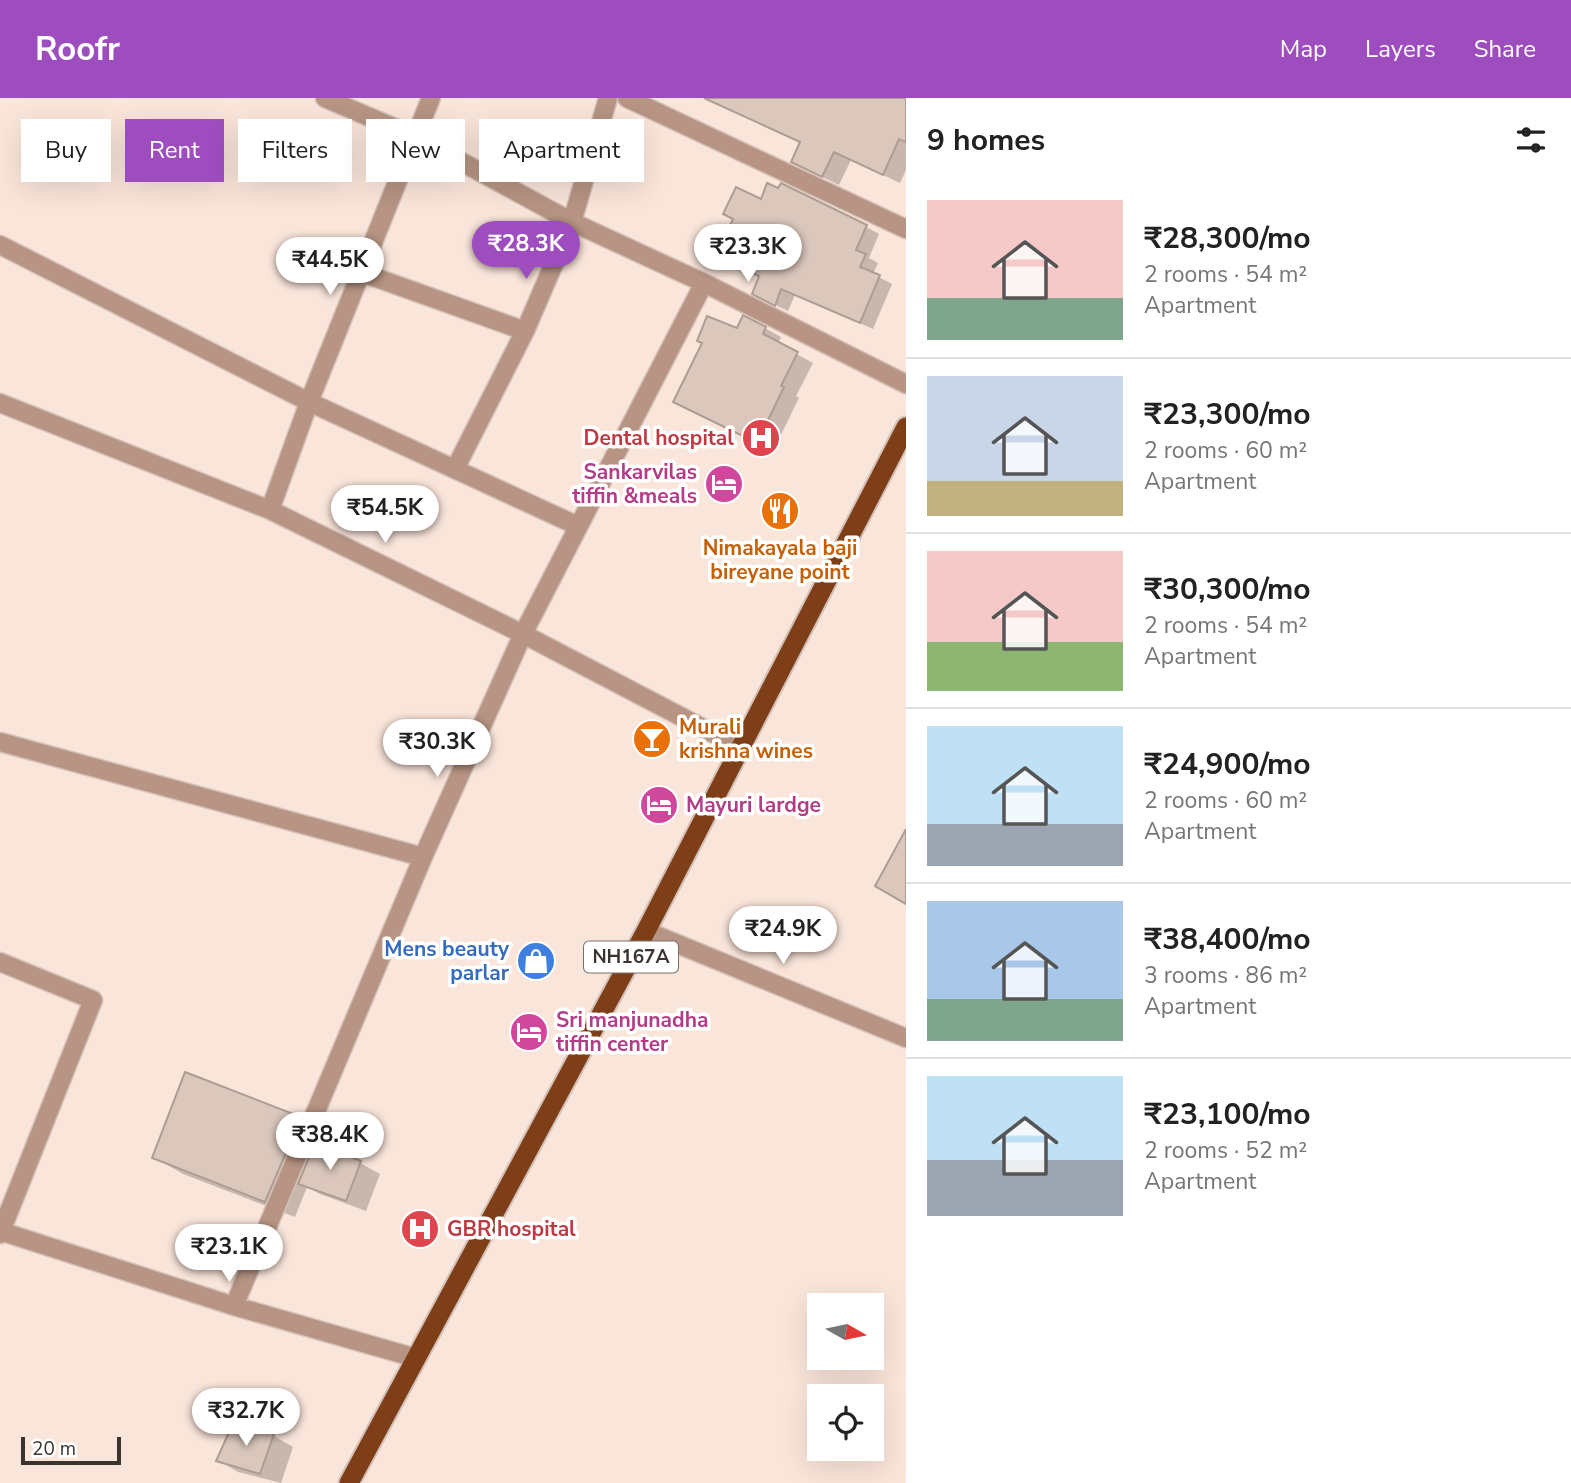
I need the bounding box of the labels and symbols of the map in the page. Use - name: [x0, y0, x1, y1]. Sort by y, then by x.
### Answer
- pin: ₹28.3K: [469, 222, 583, 281]
- pin: ₹23.3K: [691, 225, 805, 284]
- pin: ₹44.5K: [273, 238, 387, 297]
- hospital icon: Dental hospital: [740, 417, 782, 459]
- place label: Dental hospital: [584, 424, 734, 452]
- place label: Sankarvilas tiffin &meals: [572, 458, 697, 510]
- hotel icon: Sankarvilas tiffin &meals: [703, 463, 745, 505]
- pin: ₹54.5K: [328, 486, 442, 545]
- restaurant icon: Nimakayala baji bireyane point: [759, 490, 801, 532]
- place label: Nimakayala baji bireyane point: [703, 534, 857, 586]
- place label: Murali krishna wines: [679, 713, 813, 765]
- bar icon: Murali krishna wines: [631, 718, 673, 760]
- pin: ₹30.3K: [380, 720, 494, 779]
- hotel icon: Mayuri lardge: [638, 784, 680, 826]
- place label: Mayuri lardge: [686, 791, 821, 819]
- pin: ₹24.9K: [726, 906, 840, 966]
- place label: Mens beauty parlar: [384, 935, 510, 987]
- shop icon: Mens beauty parlar: [515, 940, 557, 982]
- road number: NH167A: [584, 942, 678, 972]
- place label: Sri manjunadha tiffin center: [556, 1006, 708, 1058]
- hotel icon: Sri manjunadha tiffin center: [508, 1011, 550, 1053]
- pin: ₹38.4K: [273, 1112, 387, 1172]
- hospital icon: GBR hospital: [399, 1208, 441, 1250]
- place label: GBR hospital: [447, 1215, 576, 1243]
- pin: ₹23.1K: [172, 1224, 286, 1284]
- north arrow: [807, 1293, 884, 1370]
- pin: ₹32.7K: [189, 1388, 303, 1448]
- scale bar: [21, 1434, 121, 1466]

